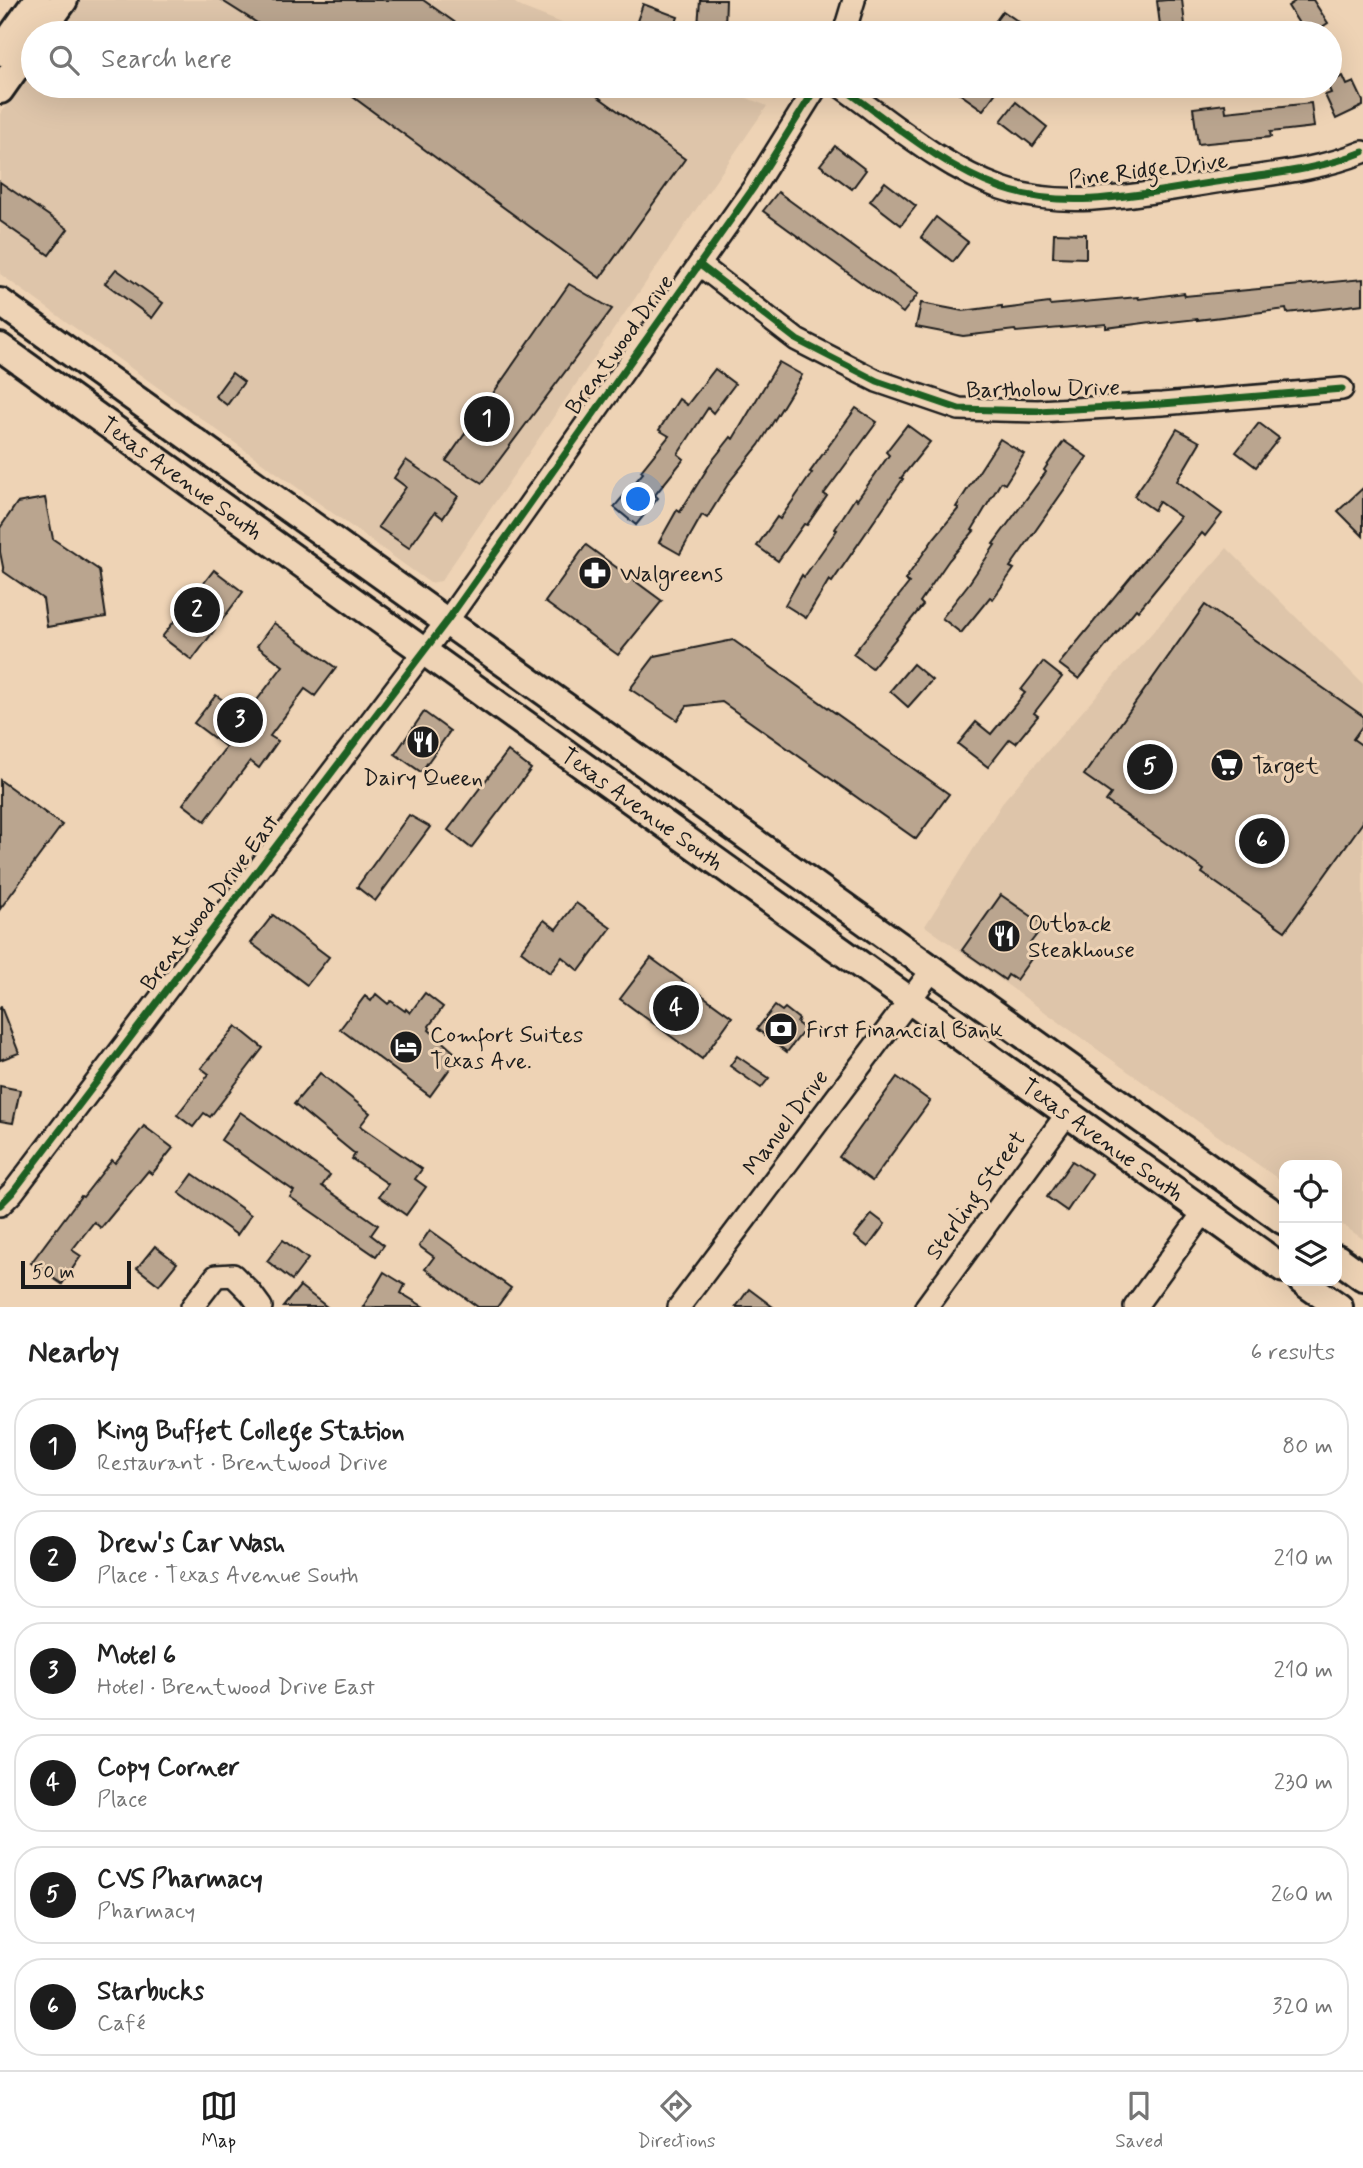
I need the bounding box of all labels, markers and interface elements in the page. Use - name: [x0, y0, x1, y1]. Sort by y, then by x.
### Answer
- search box: [21, 21, 1342, 98]
- icon: search: [45, 41, 83, 79]
- text: Search here: [101, 43, 232, 77]
- street label: Pine Ridge Drive: [1067, 146, 1230, 198]
- street label: Brentwood Drive: [560, 269, 682, 421]
- street label: Bartholow Drive: [966, 374, 1120, 406]
- pin: 1: [464, 393, 510, 445]
- street label: Texas Avenue South: [93, 411, 268, 548]
- your location: [621, 482, 655, 516]
- pharmacy icon: Walgreens: [576, 554, 614, 592]
- place label: Walgreens: [620, 560, 723, 592]
- pin: 2: [174, 584, 220, 636]
- pin: 3: [217, 694, 263, 746]
- restaurant icon: Dairy Queen: [404, 723, 442, 761]
- street label: Texas Avenue South: [554, 741, 729, 879]
- pin: 5: [1127, 741, 1173, 793]
- supermarket icon: Target: [1208, 746, 1246, 784]
- place label: Target: [1252, 752, 1319, 784]
- place label: Dairy Queen: [363, 764, 483, 794]
- street label: Brentwood Drive East: [134, 809, 287, 997]
- pin: 6: [1239, 815, 1285, 867]
- place label: Outback Steakhouse: [1028, 910, 1135, 966]
- restaurant icon: Outback Steakhouse: [985, 917, 1023, 955]
- pin: 4: [653, 982, 699, 1034]
- bank icon: First Financial Bank: [762, 1010, 800, 1048]
- place label: First Financial Bank: [806, 1016, 1003, 1046]
- place label: Comfort Suites Texas Ave.: [430, 1021, 583, 1077]
- hotel icon: Comfort Suites Texas Ave.: [387, 1028, 425, 1066]
- street label: Manuel Drive: [737, 1064, 836, 1182]
- street label: Texas Avenue South: [1015, 1072, 1189, 1209]
- street label: Sterling Street: [920, 1126, 1035, 1268]
- map controls: [1279, 1160, 1342, 1286]
- button: locate: [1279, 1160, 1342, 1223]
- button: layers: [1279, 1223, 1342, 1286]
- scale bar: [21, 1258, 131, 1290]
- text: 50 m: [32, 1260, 75, 1285]
- text: Nearby: [28, 1333, 119, 1372]
- text: 6 results: [1251, 1338, 1335, 1368]
- text: King Buffet College Station: [97, 1415, 405, 1449]
- text: 1: [48, 1432, 58, 1462]
- text: 80 m: [1282, 1432, 1333, 1462]
- text: Restaurant · Brentwood Drive: [97, 1449, 388, 1479]
- text: Drew's Car Wash: [97, 1527, 285, 1561]
- text: 2: [47, 1544, 59, 1574]
- text: 210 m: [1273, 1544, 1333, 1574]
- text: Place · Texas Avenue South: [97, 1561, 359, 1591]
- text: Motel 6: [97, 1639, 176, 1673]
- text: 3: [48, 1656, 58, 1686]
- text: 210 m: [1273, 1656, 1333, 1686]
- text: Hotel · Brentwood Drive East: [97, 1673, 375, 1703]
- text: Copy Corner: [97, 1751, 240, 1785]
- text: 4: [46, 1768, 60, 1798]
- text: 230 m: [1274, 1768, 1333, 1798]
- text: Place: [97, 1785, 148, 1815]
- text: CVS Pharmacy: [97, 1863, 263, 1897]
- text: 5: [46, 1880, 60, 1910]
- text: 260 m: [1271, 1880, 1333, 1910]
- text: Pharmacy: [97, 1897, 195, 1927]
- text: Starbucks: [97, 1975, 204, 2009]
- text: 6: [47, 1992, 59, 2022]
- text: 320 m: [1272, 1992, 1333, 2022]
- text: Café: [97, 2009, 146, 2039]
- tab: Map: [200, 2087, 238, 2154]
- tab: Directions: [637, 2087, 716, 2154]
- tab: Saved: [1115, 2087, 1163, 2154]

